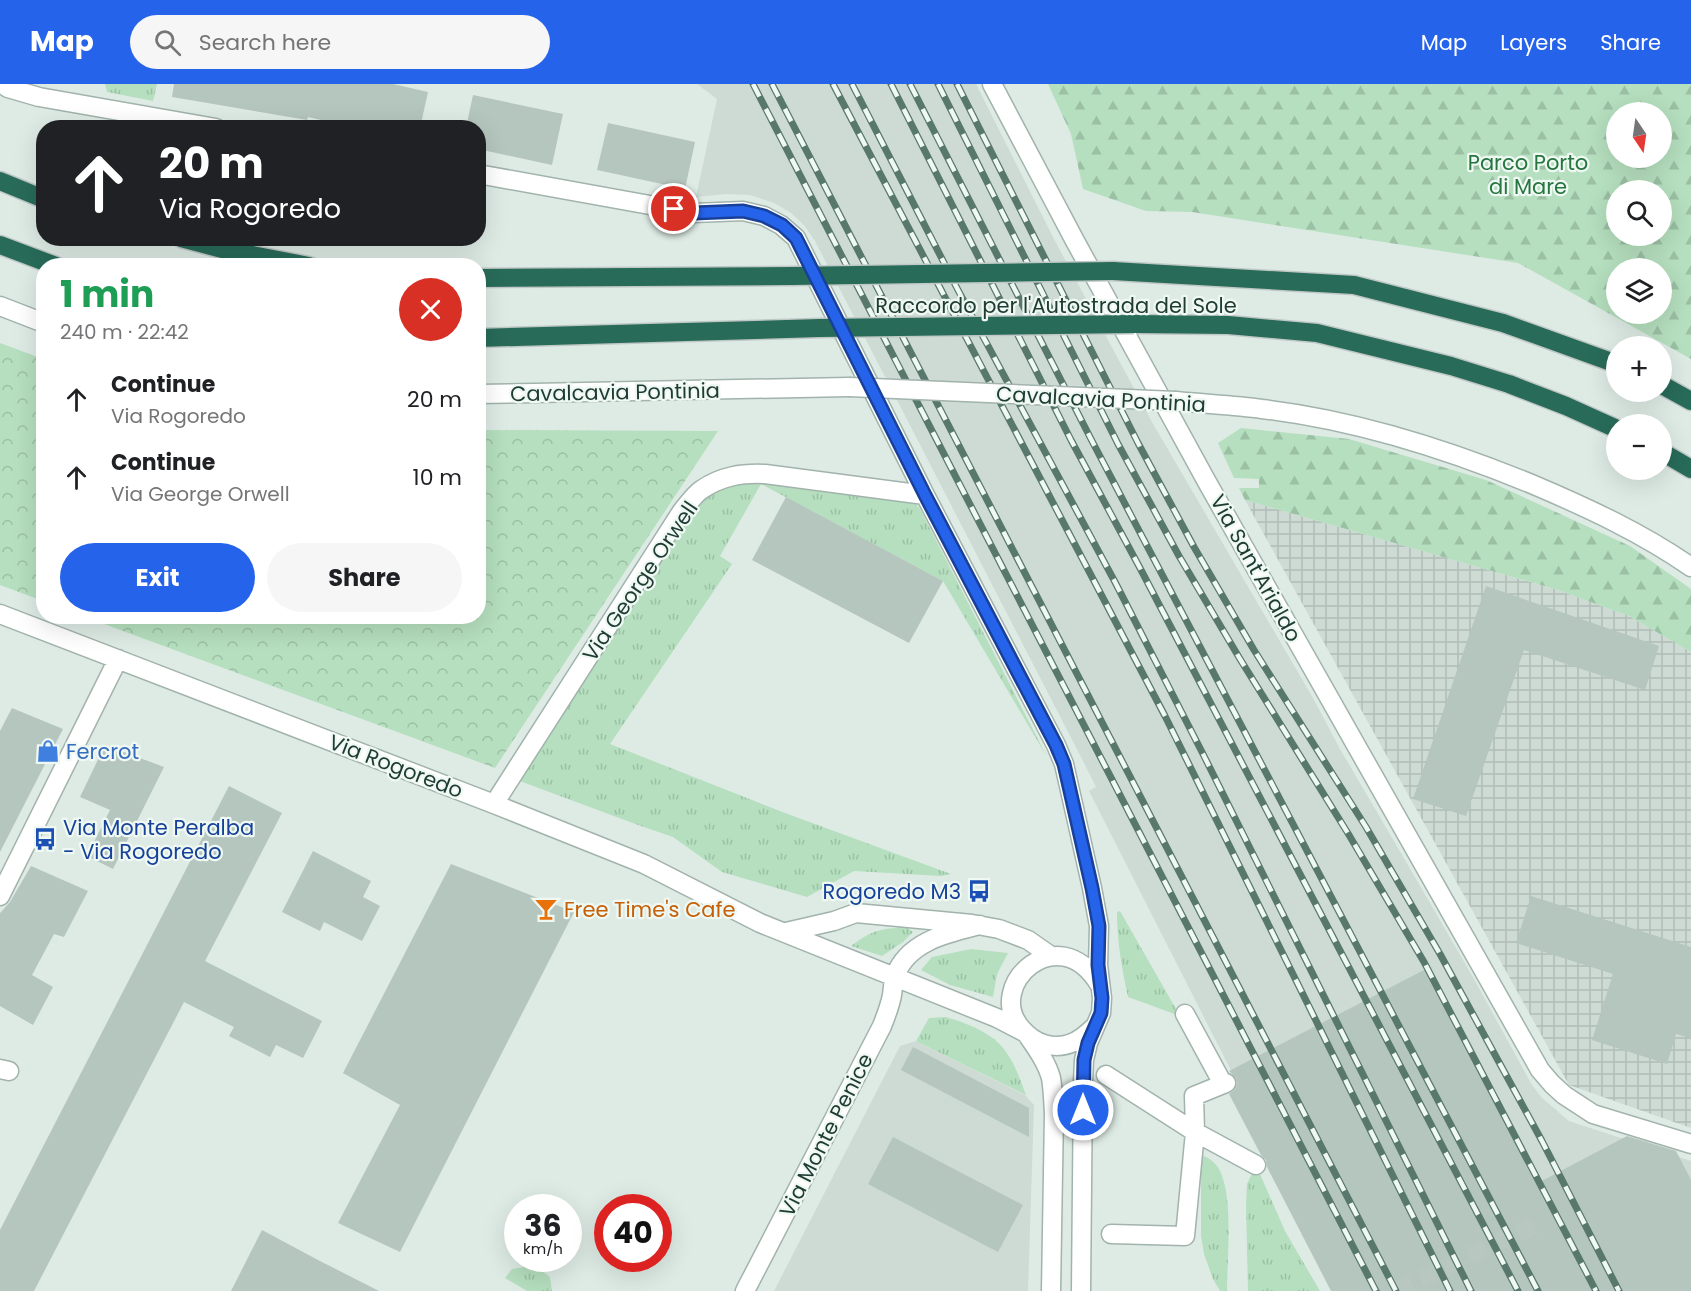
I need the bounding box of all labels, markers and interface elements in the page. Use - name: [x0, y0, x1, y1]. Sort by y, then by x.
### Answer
- search box: [130, 15, 550, 69]
- text: Map: [30, 22, 94, 61]
- icon: search: [151, 26, 184, 59]
- text: Search here: [199, 27, 331, 58]
- text: Map: [1421, 28, 1467, 57]
- text: Layers: [1500, 28, 1567, 57]
- text: Share: [1600, 28, 1661, 57]
- north arrow: [1606, 102, 1672, 168]
- map controls: [1606, 102, 1672, 480]
- text: 20 m: [159, 134, 264, 193]
- icon: ahead: [60, 144, 138, 222]
- park label: Parco Porto di Mare: [1468, 148, 1588, 201]
- button: search: [1606, 180, 1672, 246]
- pin: [648, 183, 699, 234]
- text: Via Rogoredo: [159, 190, 341, 227]
- icon: arrive: [657, 192, 690, 225]
- button: layers: [1606, 258, 1672, 324]
- text: 1 min: [60, 269, 154, 320]
- button: close: [399, 278, 462, 341]
- street label: Raccordo per l'Autostrada del Sole: [875, 291, 1237, 320]
- text: 240 m · 22:42: [60, 318, 189, 346]
- button: +: [1606, 336, 1672, 402]
- text: Continue: [111, 369, 215, 400]
- street label: Cavalcavia Pontinia: [510, 376, 720, 408]
- street label: Cavalcavia Pontinia: [995, 379, 1207, 419]
- icon: ahead: [60, 383, 93, 416]
- text: 20 m: [407, 384, 462, 415]
- text: Via Rogoredo: [111, 402, 246, 430]
- button: −: [1606, 414, 1672, 480]
- text: Continue: [111, 447, 215, 478]
- icon: ahead: [60, 461, 93, 494]
- text: 10 m: [413, 462, 462, 493]
- text: Via George Orwell: [111, 480, 290, 508]
- street label: Via Sant'Arialdo: [1203, 489, 1309, 647]
- street label: Via George Orwell: [576, 495, 704, 667]
- button: Exit: [60, 543, 255, 612]
- button: Share: [267, 543, 462, 612]
- street label: Via Rogoredo: [325, 727, 467, 805]
- place label: Fercrot: [66, 737, 139, 766]
- shop icon: Fercrot: [35, 738, 61, 764]
- place label: Via Monte Peralba - Via Rogoredo: [63, 813, 254, 866]
- bus stop icon: Via Monte Peralba - Via Rogoredo: [32, 826, 58, 852]
- place label: Rogoredo M3: [823, 877, 961, 906]
- bus stop icon: Rogoredo M3: [966, 878, 992, 904]
- place label: Free Time's Cafe: [564, 895, 736, 924]
- bar icon: Free Time's Cafe: [533, 896, 559, 922]
- street label: Via Monte Penice: [772, 1048, 880, 1222]
- position arrow: [1051, 1078, 1115, 1142]
- speed limit sign: 40: [594, 1194, 672, 1272]
- text: 36: [524, 1204, 562, 1247]
- text: km/h: [523, 1238, 563, 1259]

